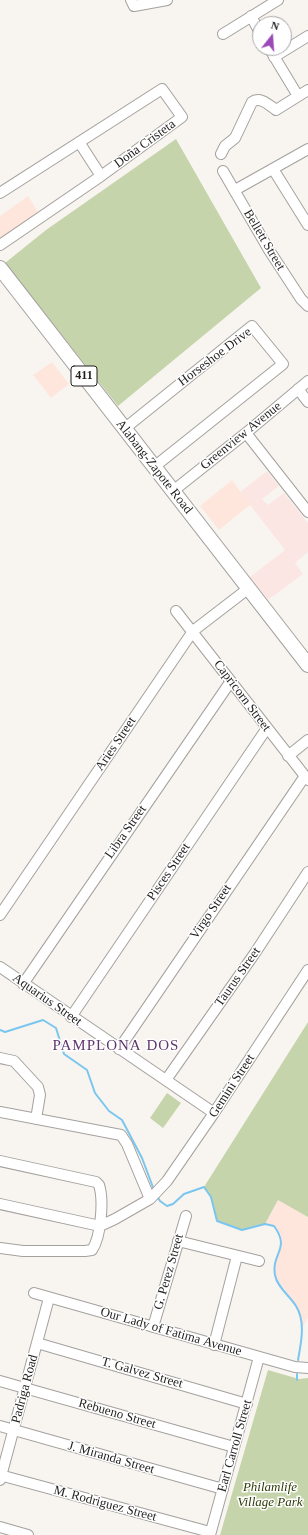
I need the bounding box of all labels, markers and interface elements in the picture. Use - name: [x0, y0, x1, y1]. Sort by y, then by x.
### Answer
- north arrow: [252, 16, 292, 56]
- text: N: [270, 19, 281, 32]
- street label: Doña Cristeta: [111, 117, 179, 171]
- street label: Bellett Street: [240, 207, 288, 273]
- street label: Horseshoe Drive: [175, 324, 255, 390]
- road number: 411: [71, 366, 97, 386]
- street label: Greenview Avenue: [197, 399, 285, 473]
- street label: Alabang-Zapote Road: [112, 417, 196, 517]
- street label: Capricorn Street: [210, 657, 274, 735]
- street label: Aries Street: [92, 714, 140, 774]
- street label: Libra Street: [102, 802, 150, 862]
- street label: Pisces Street: [144, 840, 194, 904]
- street label: Virgo Street: [187, 882, 235, 942]
- street label: Taurus Street: [212, 944, 264, 1010]
- street label: Aquarius Street: [9, 970, 85, 1030]
- district label: PAMPLONA DOS: [53, 1037, 179, 1055]
- street label: Gemini Street: [206, 1051, 258, 1121]
- street label: G. Perez Street: [151, 1232, 187, 1312]
- street label: Our Lady of Fatima Avenue: [99, 1304, 243, 1360]
- street label: Padriga Road: [8, 1353, 42, 1425]
- street label: T. Galvez Street: [100, 1354, 184, 1392]
- street label: Rebueno Street: [77, 1396, 157, 1432]
- street label: Earl Carroll Street: [214, 1398, 256, 1494]
- street label: J. Miranda Street: [66, 1438, 156, 1478]
- park label: Philamlife Village Park: [237, 1480, 303, 1511]
- street label: M. Rodriguez Street: [52, 1483, 158, 1525]

